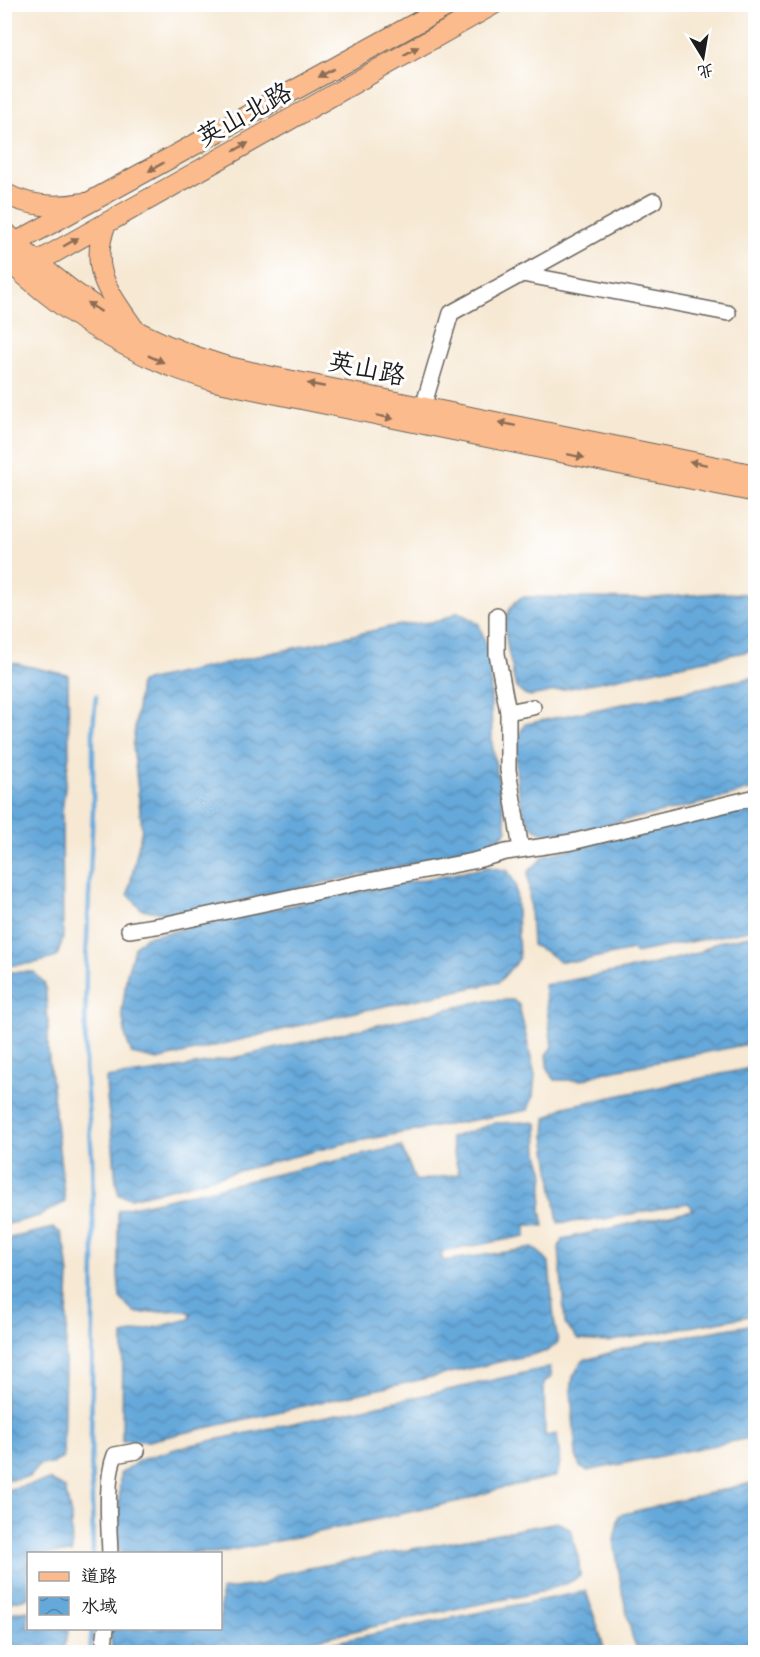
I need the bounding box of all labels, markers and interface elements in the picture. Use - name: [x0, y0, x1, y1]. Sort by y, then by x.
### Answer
- north arrow: [673, 27, 733, 87]
- one-way arrow: [403, 46, 419, 57]
- text: 北: [696, 60, 715, 82]
- one-way arrow: [318, 68, 335, 78]
- street label: 英山北路: [191, 75, 297, 153]
- one-way arrow: [233, 142, 250, 152]
- one-way arrow: [147, 162, 164, 172]
- one-way arrow: [63, 237, 79, 248]
- one-way arrow: [87, 301, 103, 313]
- street label: 英山路: [326, 344, 408, 392]
- one-way arrow: [147, 355, 164, 364]
- one-way arrow: [306, 380, 325, 389]
- one-way arrow: [376, 413, 395, 422]
- one-way arrow: [497, 419, 516, 428]
- one-way arrow: [567, 452, 586, 461]
- one-way arrow: [688, 458, 707, 467]
- legend: [27, 1552, 222, 1630]
- text: 道路: [81, 1565, 117, 1587]
- text: 水域: [81, 1595, 117, 1617]

